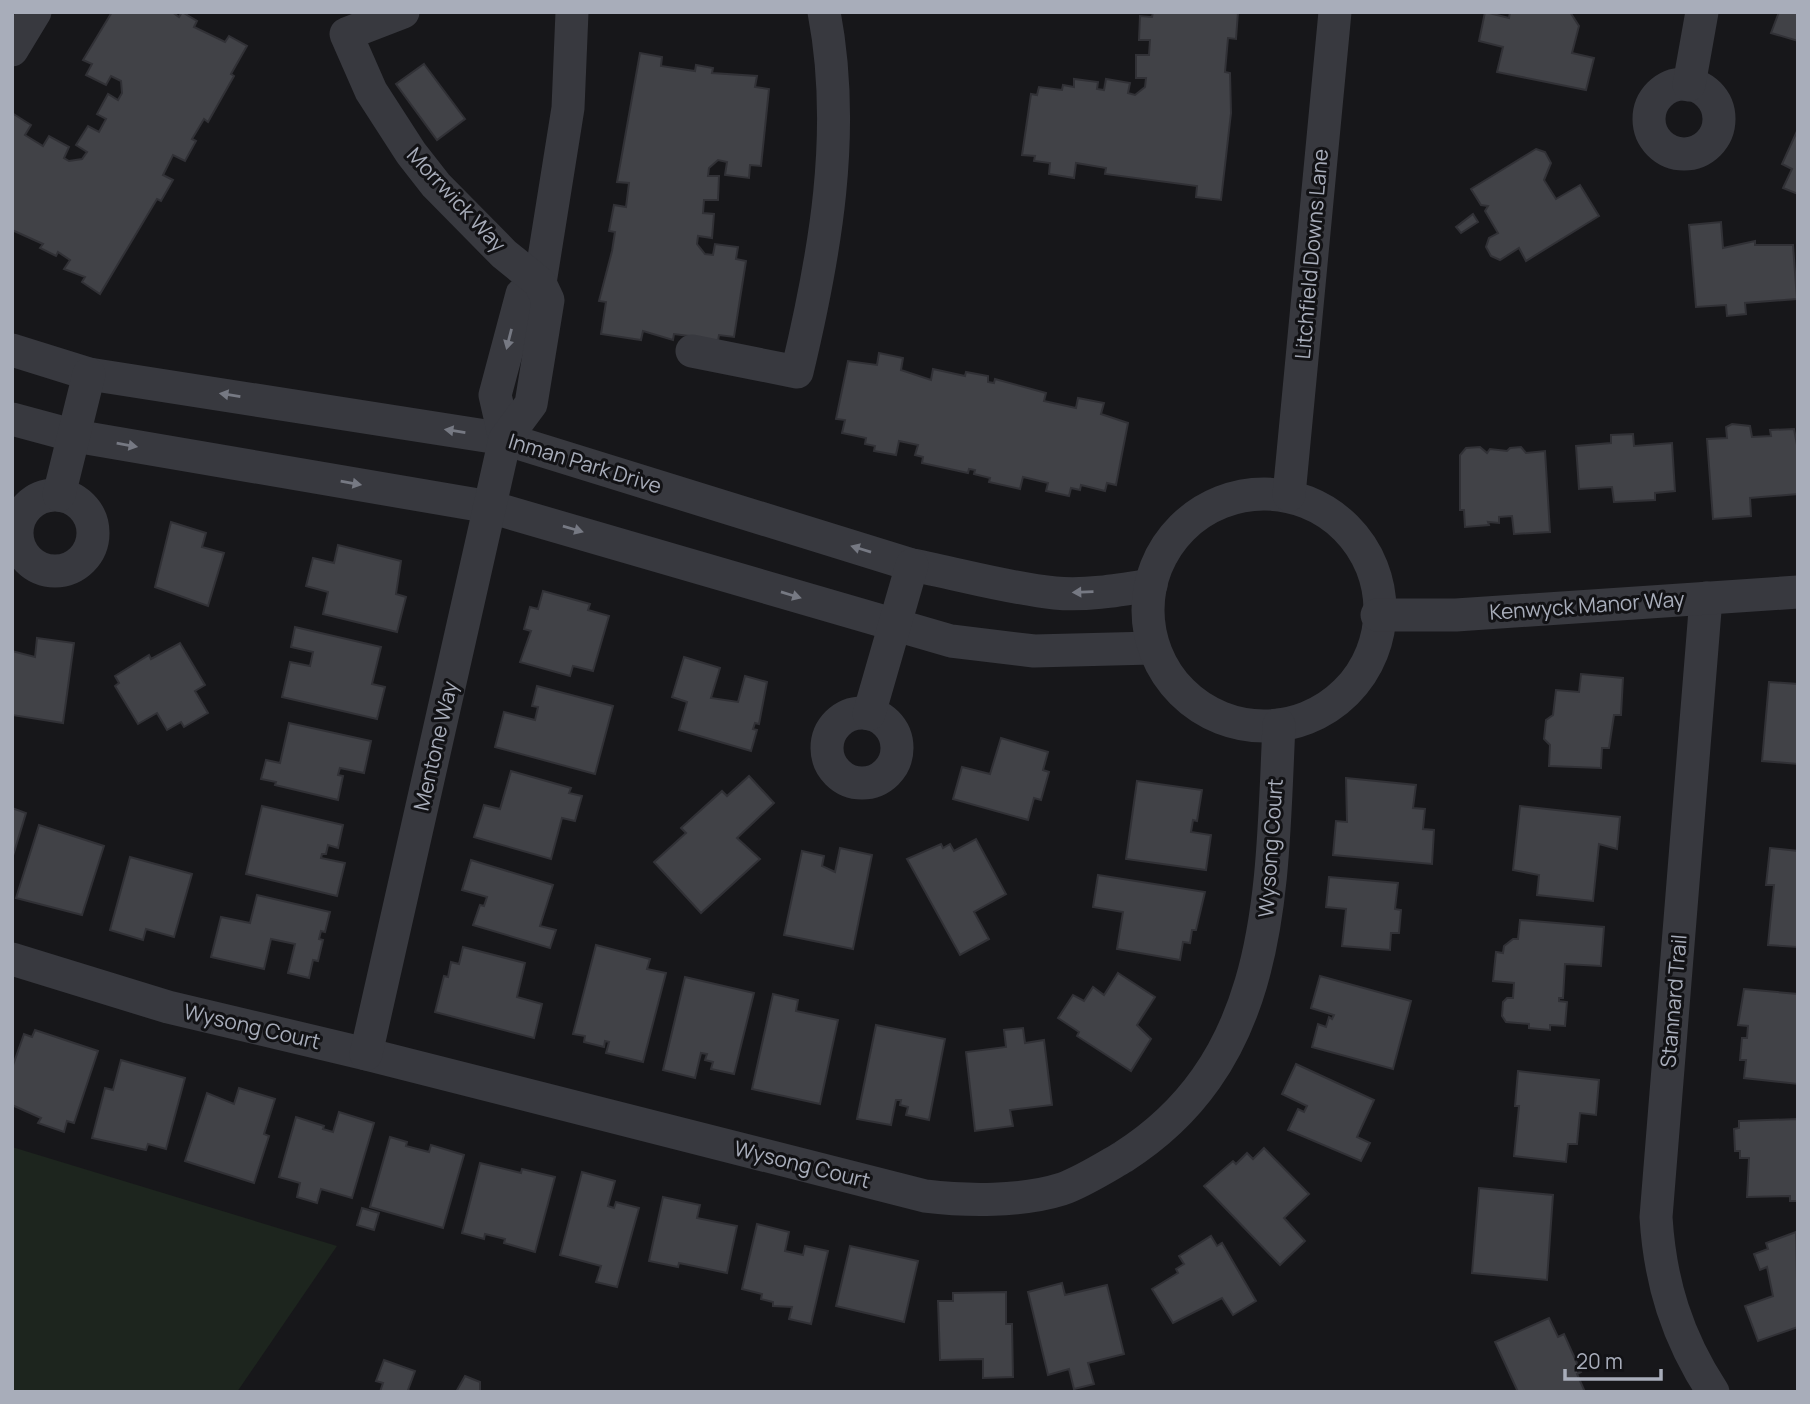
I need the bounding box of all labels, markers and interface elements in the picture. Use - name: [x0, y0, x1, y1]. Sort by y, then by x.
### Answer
- street label: Morrwick Way: [401, 141, 512, 258]
- street label: Litchfield Downs Lane: [1288, 148, 1334, 360]
- one-way arrow: [503, 328, 514, 350]
- one-way arrow: [219, 389, 241, 400]
- one-way arrow: [444, 425, 466, 436]
- street label: Inman Park Drive: [505, 426, 665, 500]
- one-way arrow: [116, 440, 138, 451]
- one-way arrow: [340, 478, 362, 489]
- one-way arrow: [563, 524, 585, 535]
- one-way arrow: [850, 543, 871, 554]
- street label: Kenwyck Manor Way: [1488, 584, 1686, 626]
- one-way arrow: [1072, 587, 1094, 598]
- one-way arrow: [781, 590, 802, 600]
- street label: Mentone Way: [407, 678, 464, 813]
- street label: Wysong Court: [1251, 778, 1289, 918]
- street label: Stannard Trail: [1653, 933, 1693, 1069]
- street label: Wysong Court: [181, 997, 323, 1055]
- street label: Wysong Court: [731, 1134, 873, 1194]
- scale bar: [1565, 1338, 1661, 1382]
- text: 20 m: [1576, 1347, 1623, 1375]

